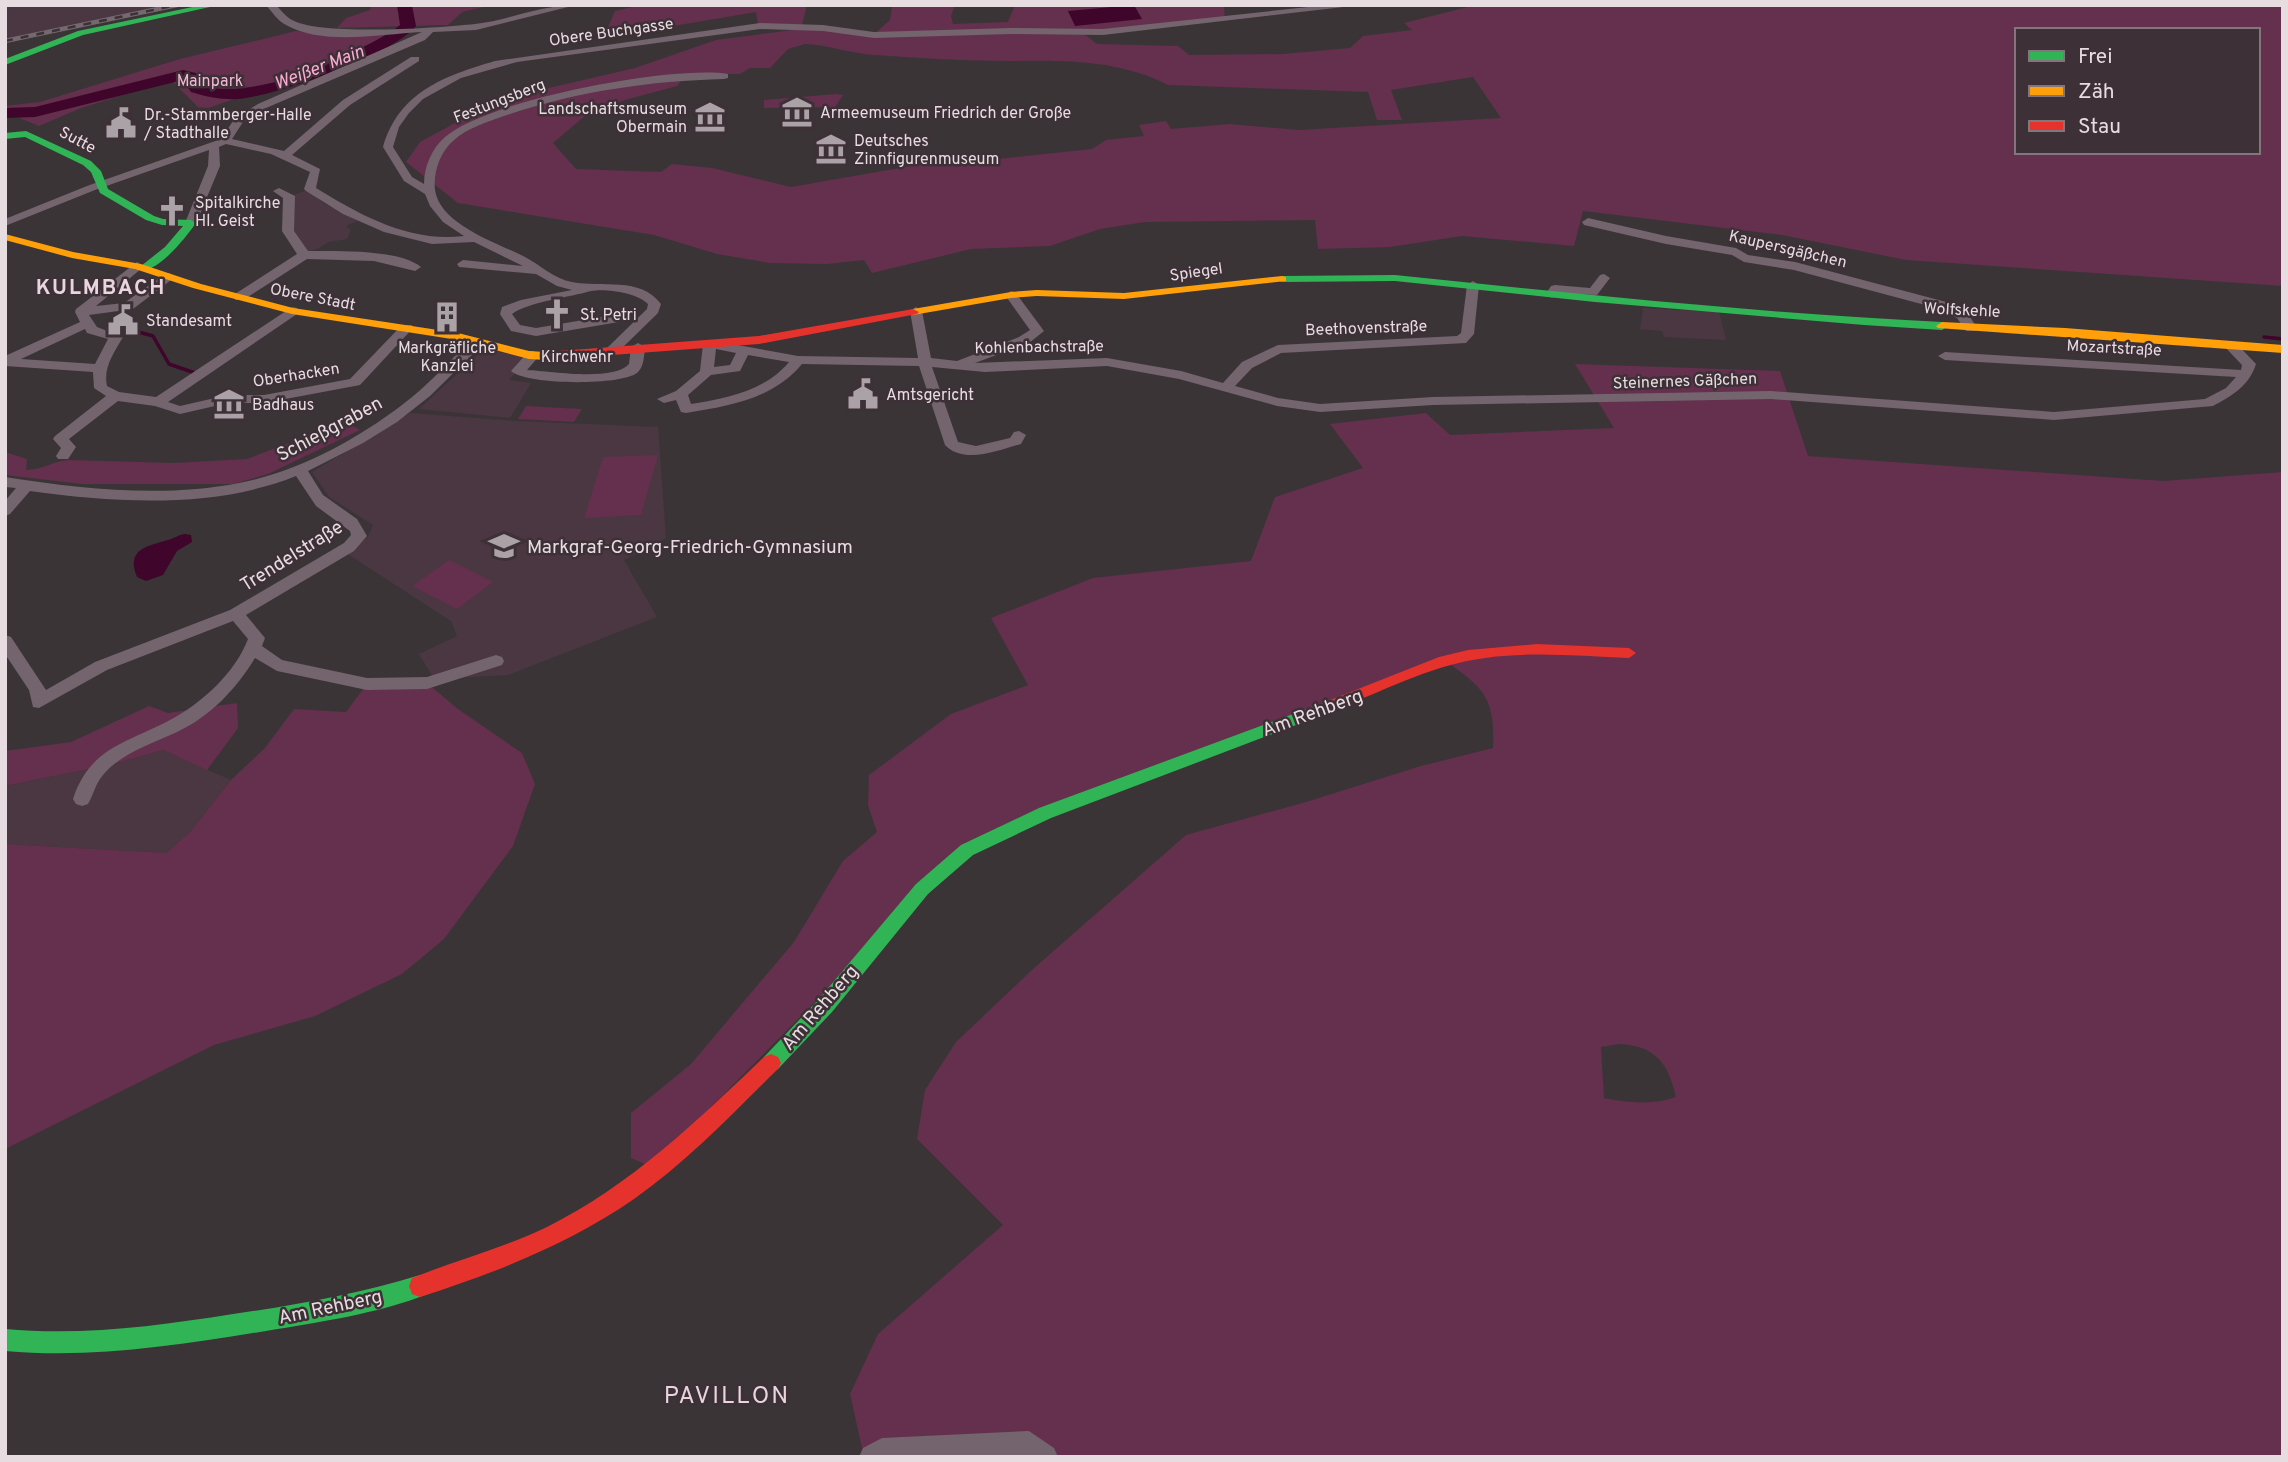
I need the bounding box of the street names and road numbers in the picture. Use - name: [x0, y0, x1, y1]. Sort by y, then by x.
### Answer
- street label: Obere Buchgasse: [548, 14, 675, 52]
- street label: Festungsberg: [451, 75, 549, 129]
- street label: Sutte: [55, 123, 99, 159]
- street label: Kaupersgäßchen: [1727, 227, 1849, 273]
- street label: Spiegel: [1168, 259, 1224, 287]
- street label: Obere Stadt: [268, 280, 357, 316]
- street label: Wolfskehle: [1923, 299, 2001, 323]
- street label: Beethovenstraße: [1305, 317, 1427, 341]
- street label: Kohlenbachstraße: [974, 337, 1104, 359]
- street label: Mozartstraße: [2066, 337, 2162, 361]
- street label: Kirchwehr: [541, 348, 613, 368]
- street label: Oberhacken: [252, 359, 341, 393]
- street label: Steinernes Gäßchen: [1613, 369, 1758, 395]
- street label: Schießgraben: [273, 392, 387, 468]
- street label: Trendelstraße: [236, 516, 348, 598]
- street label: Am Rehberg: [1259, 685, 1366, 743]
- street label: Am Rehberg: [777, 961, 864, 1056]
- street label: Am Rehberg: [276, 1285, 385, 1331]

